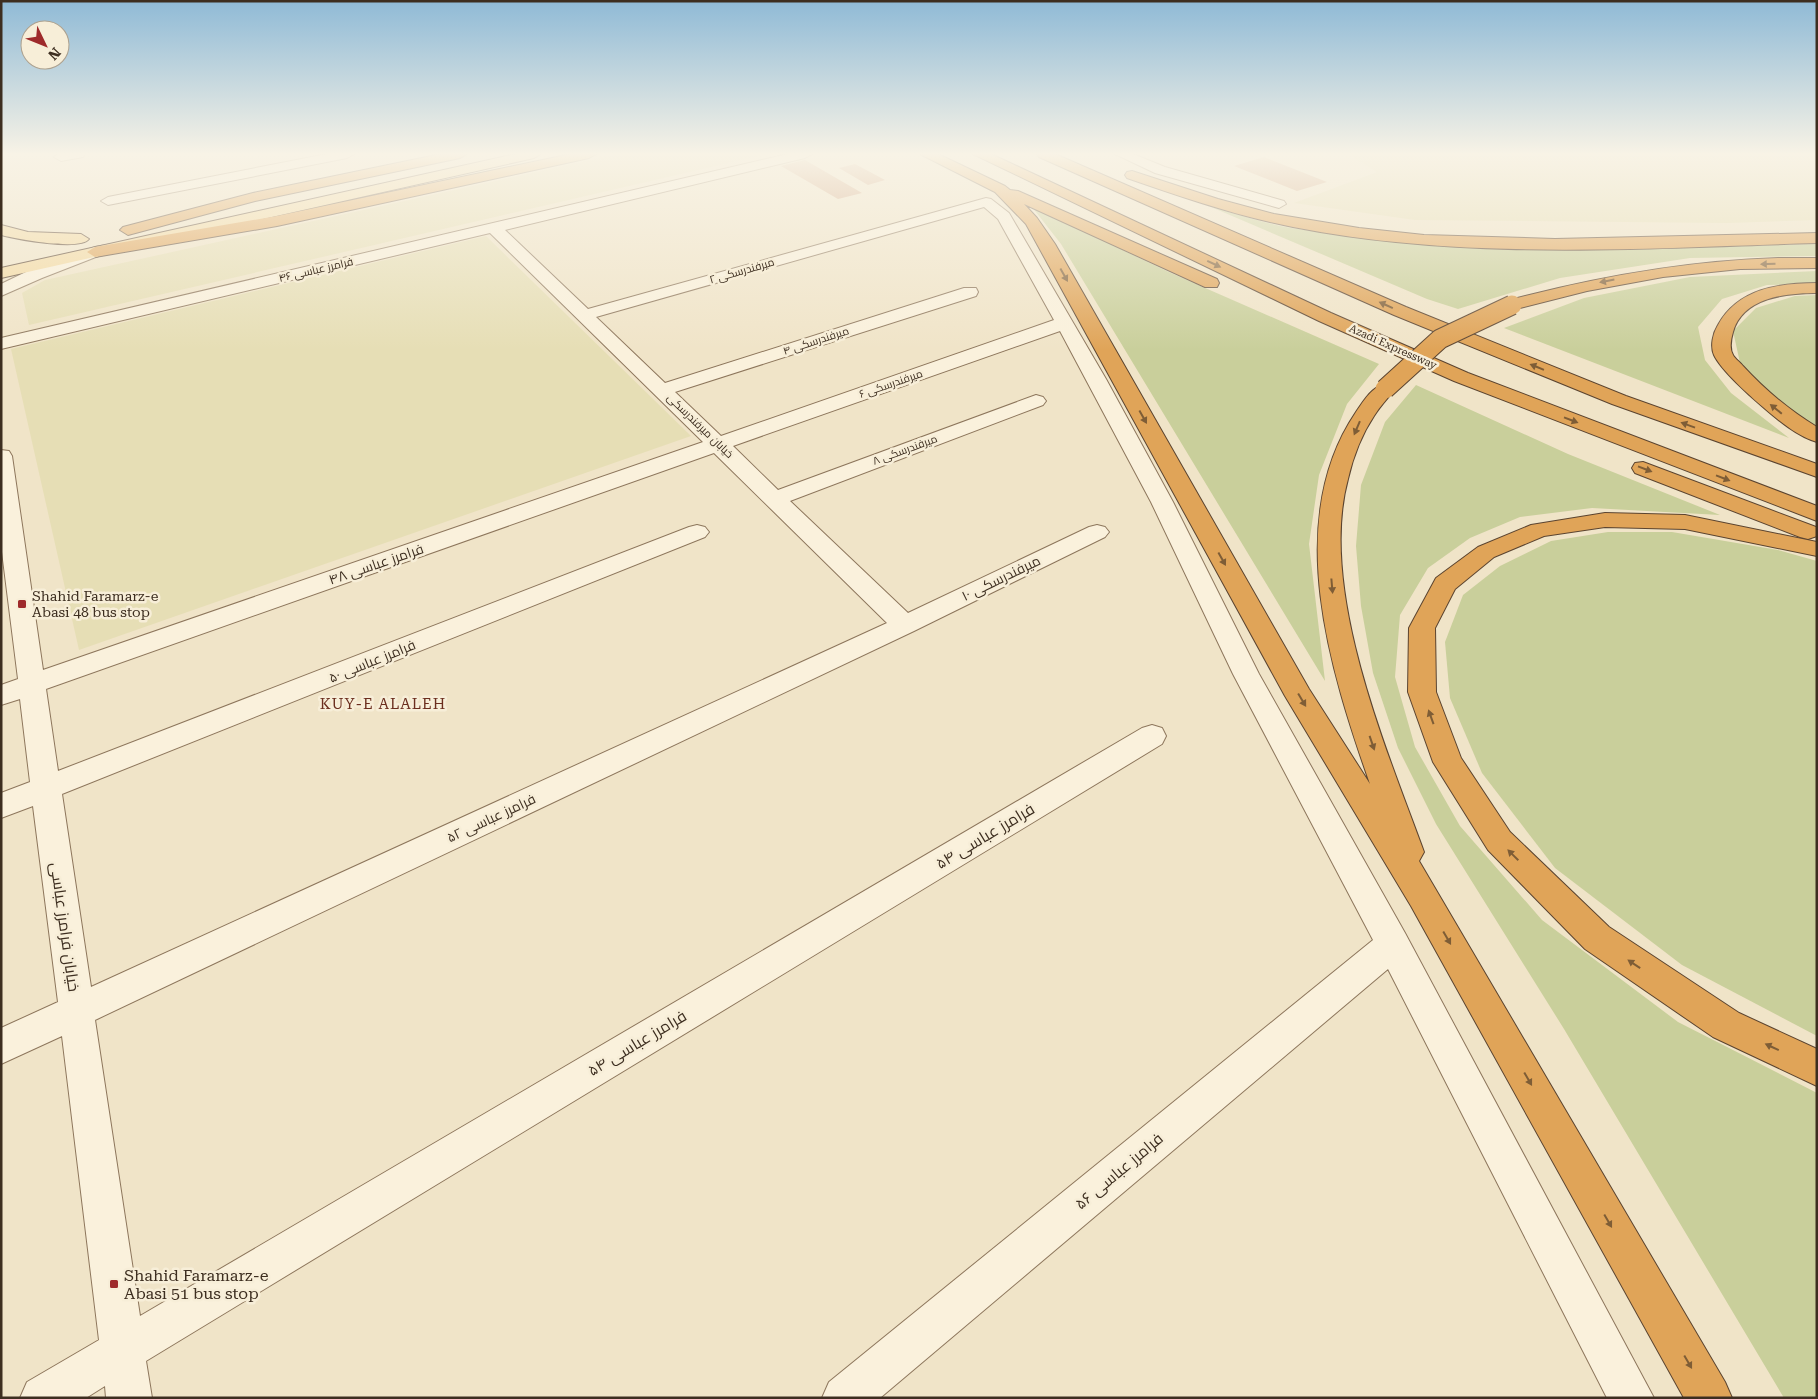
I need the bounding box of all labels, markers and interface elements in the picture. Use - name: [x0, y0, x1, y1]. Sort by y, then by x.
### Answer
- north arrow: [20, 20, 70, 70]
- text: N: [45, 44, 64, 63]
- street label: فرامرز عباسی ۴۶: [277, 255, 355, 285]
- street label: میرفندرسکی ۲: [708, 256, 776, 286]
- one-way arrow: [1207, 260, 1221, 268]
- one-way arrow: [1760, 260, 1776, 268]
- one-way arrow: [1060, 268, 1069, 281]
- one-way arrow: [1598, 277, 1614, 285]
- one-way arrow: [1379, 300, 1393, 308]
- street label: Azadi Expressway: [1347, 322, 1439, 372]
- street label: میرفندرسکی ۴: [781, 324, 851, 358]
- one-way arrow: [1530, 362, 1544, 370]
- street label: میرفندرسکی ۶: [857, 367, 925, 401]
- street label: خیابان میرفندرسکی: [664, 391, 736, 461]
- one-way arrow: [1770, 403, 1783, 414]
- one-way arrow: [1139, 410, 1148, 423]
- one-way arrow: [1564, 416, 1579, 424]
- one-way arrow: [1353, 421, 1361, 435]
- one-way arrow: [1681, 421, 1696, 428]
- street label: میرفندرسکی ۸: [871, 432, 939, 468]
- one-way arrow: [1638, 465, 1652, 473]
- one-way arrow: [1716, 474, 1731, 482]
- street label: فرامرز عباسی ۴۸: [327, 540, 425, 588]
- street label: میرفندرسکی ۱۰: [959, 552, 1043, 604]
- one-way arrow: [1218, 552, 1227, 565]
- one-way arrow: [1328, 578, 1336, 594]
- place label: Shahid Faramarz-e Abasi 48 bus stop: [32, 588, 159, 620]
- marker: Shahid Faramarz-e Abasi 48 bus stop: [16, 598, 28, 610]
- street label: فرامرز عباسی ۵۰: [326, 636, 418, 686]
- one-way arrow: [1297, 694, 1306, 707]
- district label: KUY-E ALALEH: [320, 695, 446, 713]
- one-way arrow: [1427, 709, 1435, 724]
- one-way arrow: [1368, 736, 1376, 751]
- street label: فرامرز عباسی ۵۲: [444, 790, 538, 846]
- street label: فرامرز عباسی ۵۴: [932, 799, 1038, 874]
- one-way arrow: [1507, 850, 1519, 862]
- street label: خیابان فرامرز عباسی: [46, 861, 83, 993]
- one-way arrow: [1443, 931, 1452, 945]
- one-way arrow: [1627, 959, 1640, 968]
- street label: فرامرز عباسی ۵۴: [584, 1006, 690, 1081]
- one-way arrow: [1765, 1043, 1780, 1051]
- one-way arrow: [1523, 1073, 1532, 1086]
- street label: فرامرز عباسی ۵۶: [1071, 1129, 1167, 1214]
- one-way arrow: [1604, 1213, 1612, 1228]
- place label: Shahid Faramarz-e Abasi 51 bus stop: [124, 1266, 269, 1303]
- marker: Shahid Faramarz-e Abasi 51 bus stop: [108, 1278, 120, 1290]
- one-way arrow: [1684, 1355, 1693, 1368]

